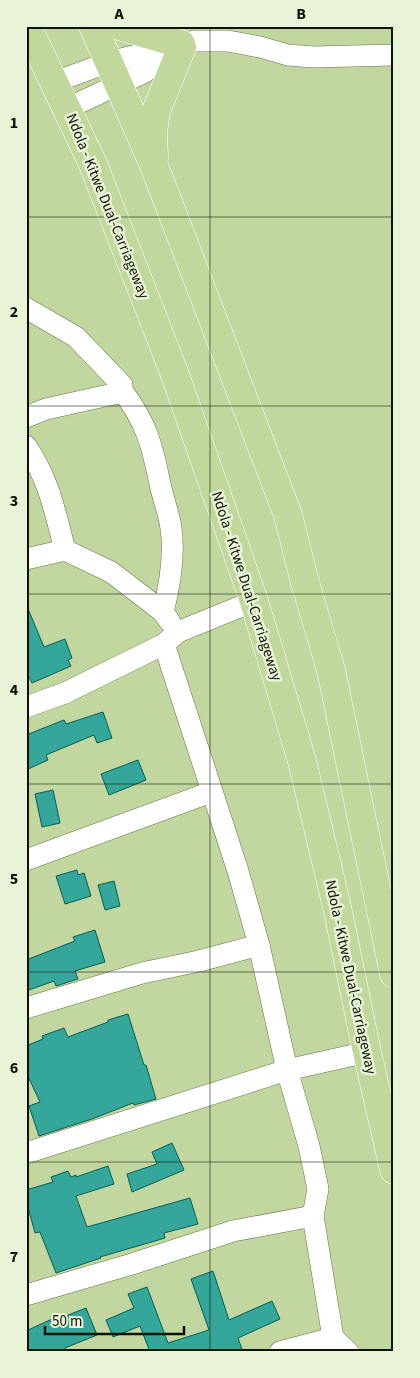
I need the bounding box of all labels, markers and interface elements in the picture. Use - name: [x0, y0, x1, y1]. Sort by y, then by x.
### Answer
- text: A: [113, 3, 124, 25]
- text: B: [296, 3, 306, 25]
- street label: Ndola - Kitwe Dual-Carriageway: [61, 110, 154, 302]
- text: 1: [10, 112, 18, 134]
- text: 2: [10, 301, 18, 323]
- street label: Ndola - Kitwe Dual-Carriageway: [206, 489, 287, 684]
- text: 3: [10, 490, 18, 512]
- text: 4: [10, 679, 19, 701]
- text: 5: [10, 868, 18, 890]
- street label: Ndola - Kitwe Dual-Carriageway: [320, 878, 381, 1076]
- text: 6: [10, 1057, 18, 1079]
- text: 7: [10, 1246, 18, 1268]
- scale bar: [45, 1303, 184, 1335]
- text: 50 m: [52, 1311, 82, 1332]

